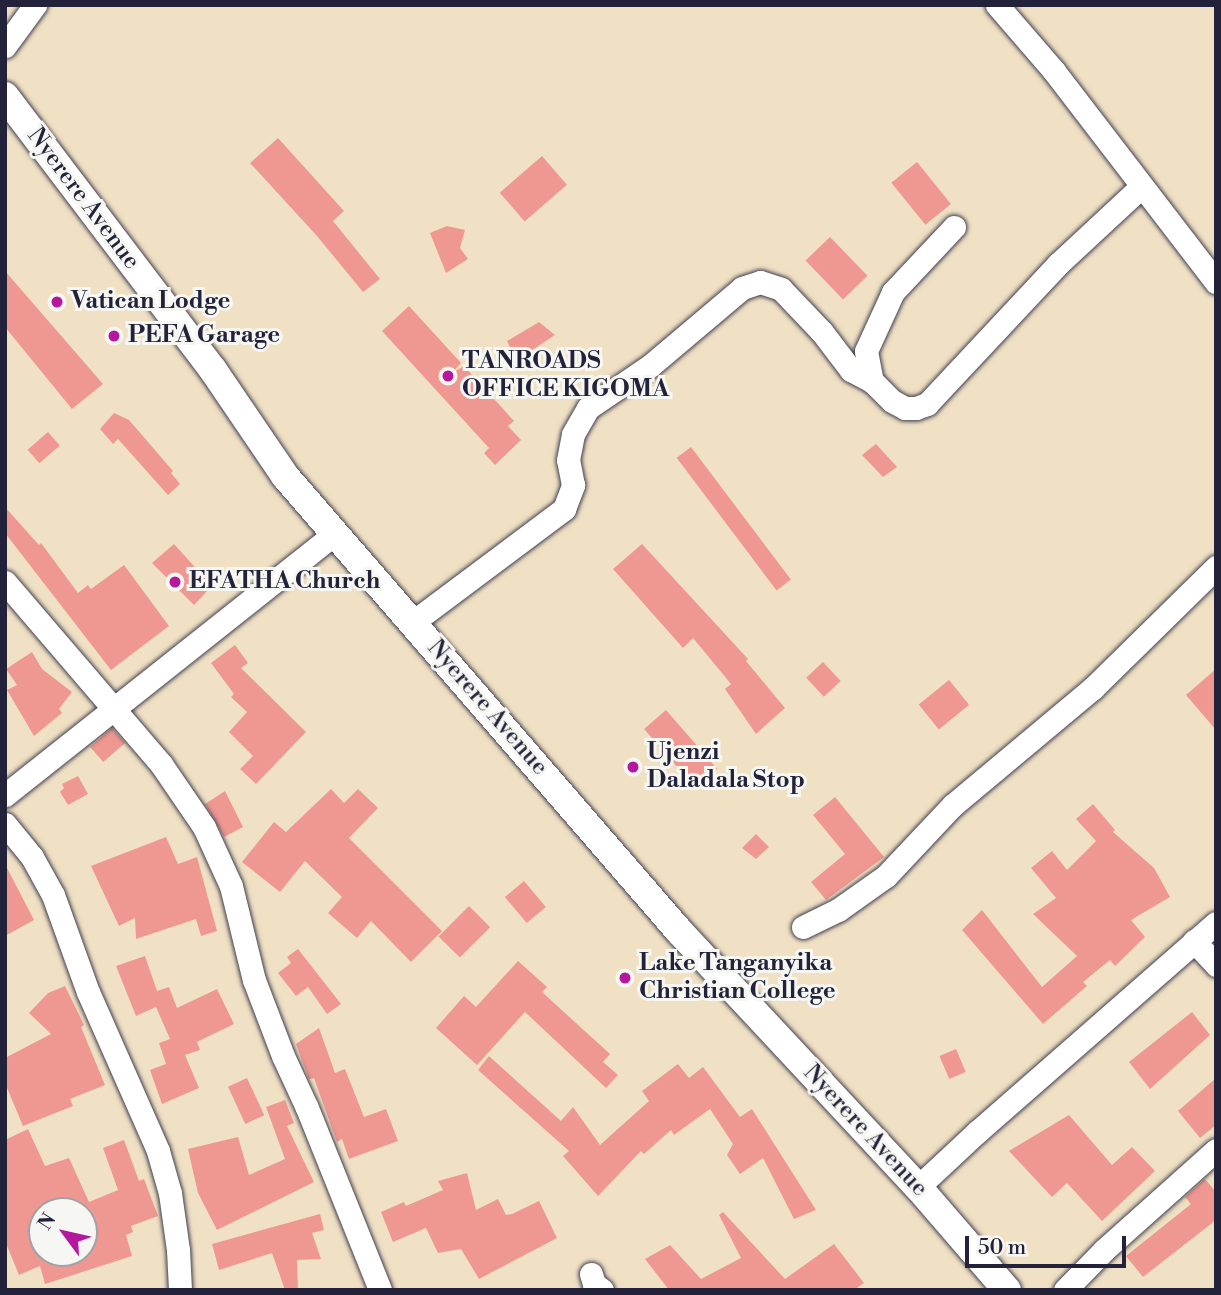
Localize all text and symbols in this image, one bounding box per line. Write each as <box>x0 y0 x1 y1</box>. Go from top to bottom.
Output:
street label: Nyerere Avenue <box>20 123 146 275</box>
place label: Vatican Lodge <box>71 288 230 316</box>
marker: Vatican Lodge <box>49 294 65 310</box>
place label: PEFA Garage <box>128 322 280 350</box>
marker: PEFA Garage <box>106 328 122 344</box>
place label: TANROADS OFFICE KIGOMA <box>462 348 669 404</box>
marker: TANROADS OFFICE KIGOMA <box>440 368 456 384</box>
place label: EFATHA Church <box>189 568 380 596</box>
marker: EFATHA Church <box>167 574 183 590</box>
street label: Nyerere Avenue <box>420 634 554 782</box>
place label: Ujenzi Daladala Stop <box>647 739 805 795</box>
marker: Ujenzi Daladala Stop <box>625 759 641 775</box>
place label: Lake Tanganyika Christian College <box>639 950 836 1006</box>
marker: Lake Tanganyika Christian College <box>617 970 633 986</box>
street label: Nyerere Avenue <box>797 1059 933 1203</box>
north arrow <box>28 1197 98 1267</box>
text: N <box>33 1209 61 1234</box>
scale bar <box>969 1222 1130 1266</box>
text: 50 m <box>978 1235 1026 1261</box>

